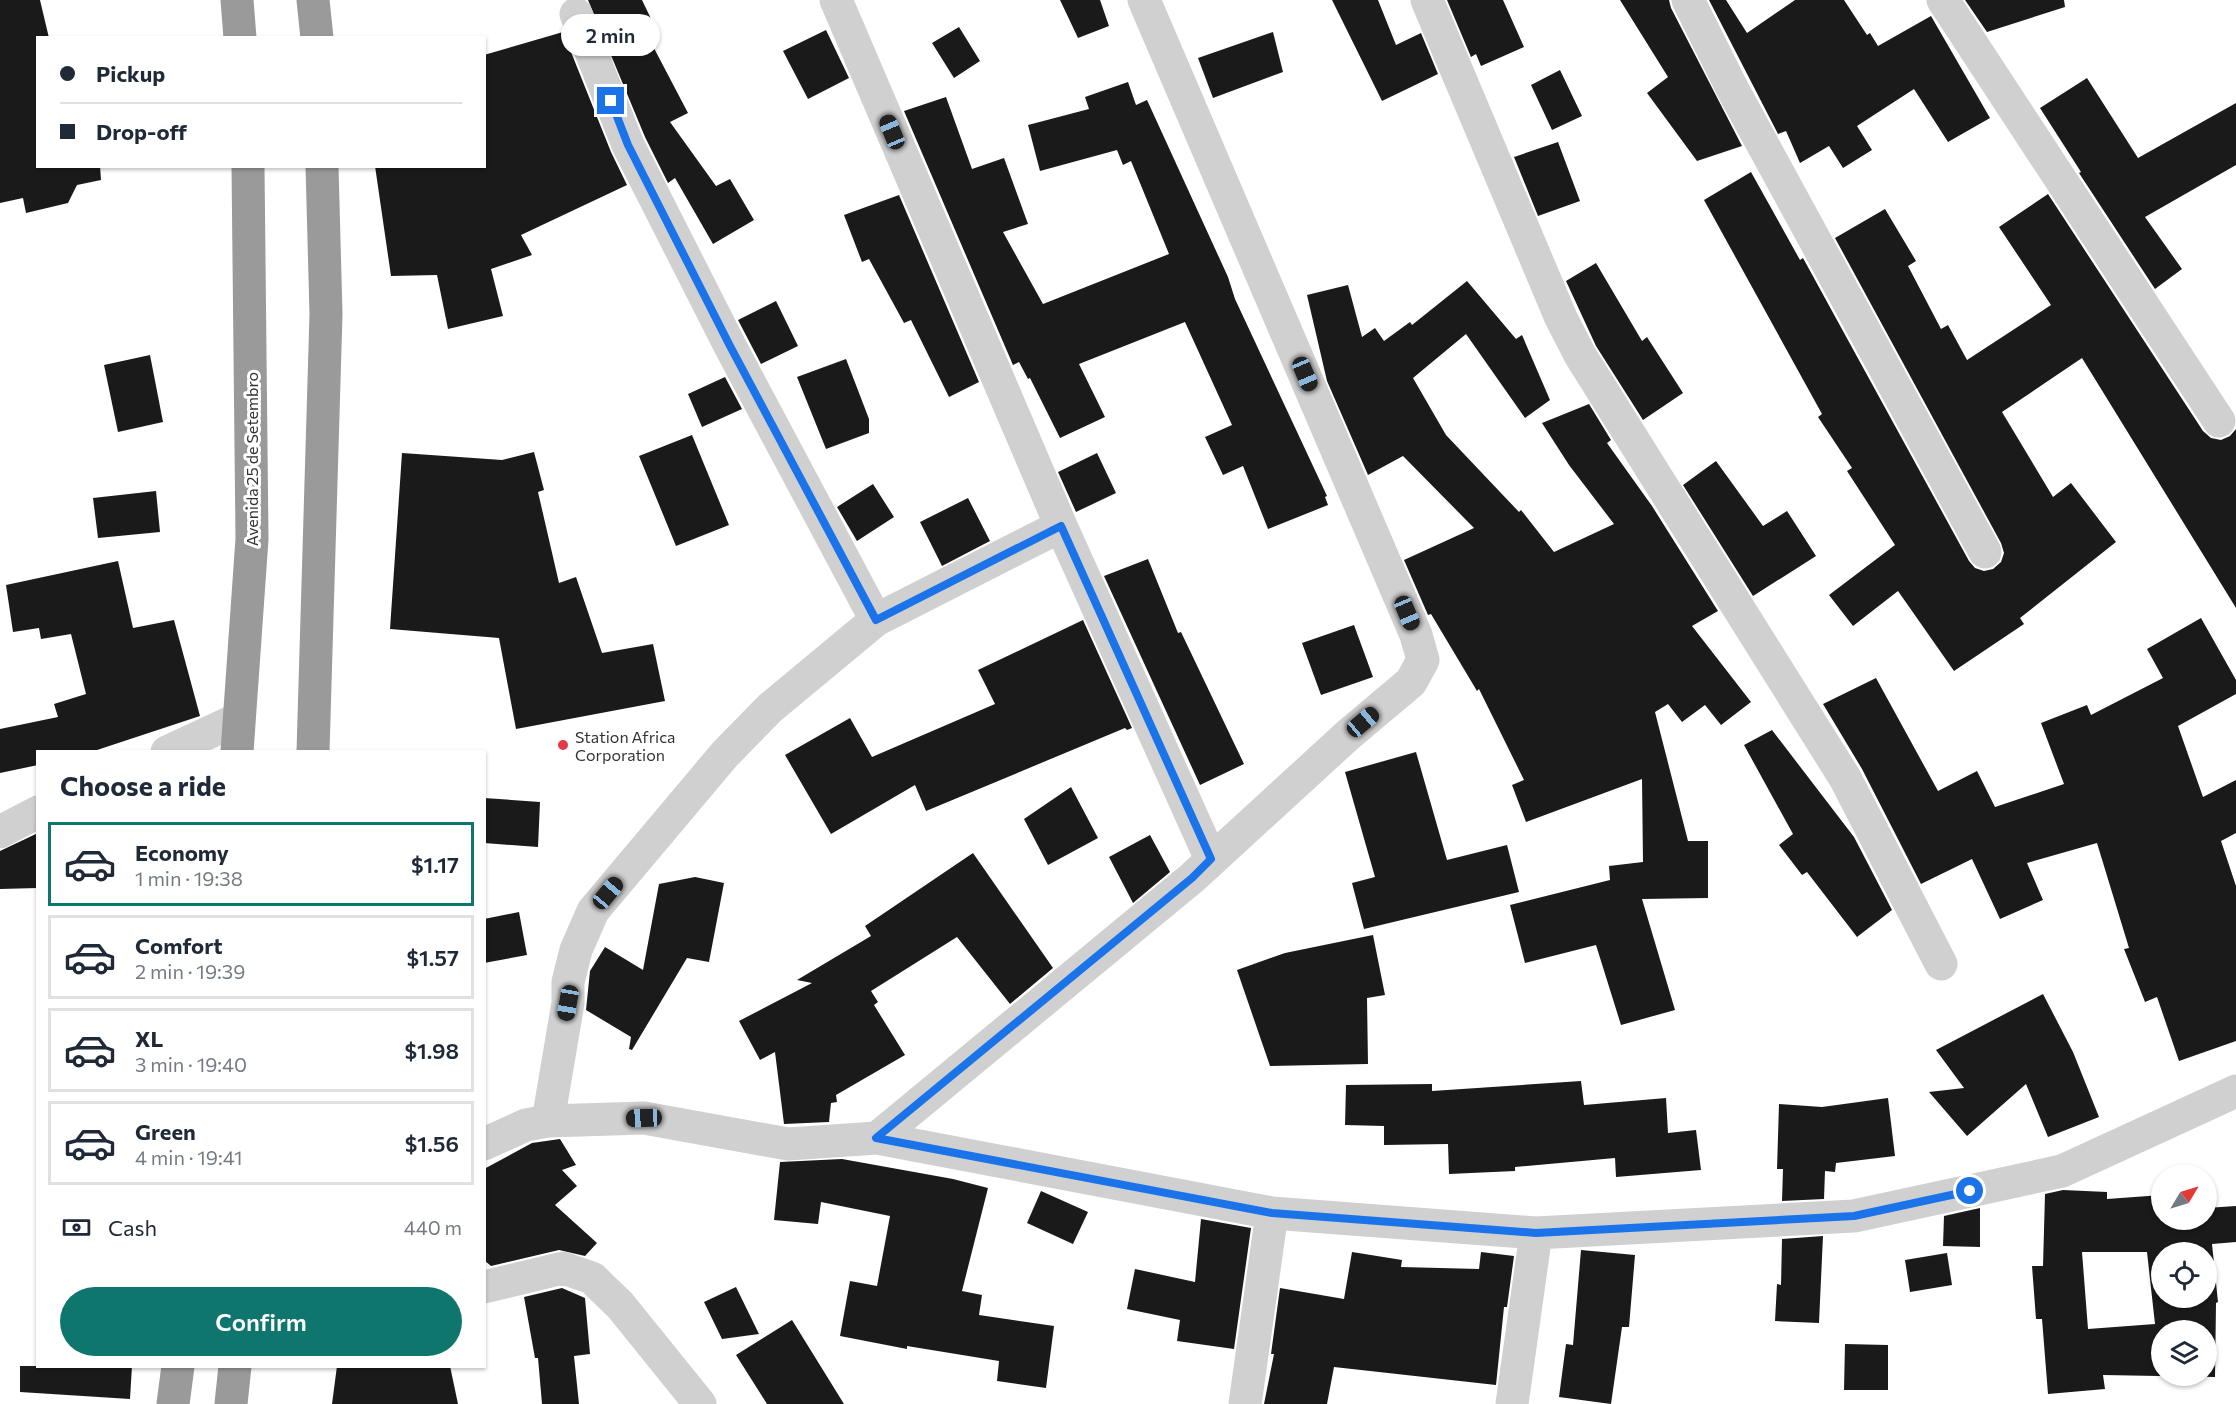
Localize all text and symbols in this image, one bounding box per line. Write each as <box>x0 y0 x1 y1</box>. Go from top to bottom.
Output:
callout: 2 min <box>562 14 660 56</box>
text: 2 min <box>586 23 635 47</box>
text: Pickup <box>96 60 165 87</box>
route end <box>597 87 624 114</box>
car <box>877 112 907 152</box>
text: Drop-off <box>96 118 187 145</box>
car <box>1290 354 1320 394</box>
street label: Avenida 25 de Setembro <box>242 372 261 546</box>
car <box>1392 593 1422 633</box>
car <box>1343 704 1383 740</box>
place label: Station Africa Corporation <box>575 727 675 764</box>
marker: Station Africa Corporation <box>556 738 570 752</box>
text: Choose a ride <box>60 769 226 802</box>
icon: car <box>63 837 117 891</box>
text: Economy <box>135 839 229 866</box>
text: $1.17 <box>411 851 459 878</box>
text: 1 min · 19:38 <box>135 866 243 890</box>
car <box>590 873 626 913</box>
icon: car <box>63 930 117 984</box>
text: Comfort <box>135 932 223 959</box>
text: $1.57 <box>406 944 459 971</box>
text: 2 min · 19:39 <box>135 959 245 983</box>
car <box>556 984 580 1022</box>
icon: car <box>63 1023 117 1077</box>
text: XL <box>135 1025 163 1052</box>
text: $1.98 <box>404 1037 459 1064</box>
text: 3 min · 19:40 <box>135 1052 247 1076</box>
car <box>626 1108 662 1128</box>
icon: car <box>63 1116 117 1170</box>
text: Green <box>135 1118 196 1145</box>
text: $1.56 <box>405 1130 459 1157</box>
text: 4 min · 19:41 <box>135 1145 243 1169</box>
north arrow <box>2151 1164 2217 1230</box>
map controls <box>2151 1164 2217 1386</box>
route start <box>1956 1177 1983 1204</box>
icon: cash <box>60 1211 93 1244</box>
text: Cash <box>108 1214 157 1241</box>
text: 440 m <box>404 1215 462 1239</box>
button: locate <box>2151 1242 2217 1308</box>
button: Confirm <box>60 1287 462 1356</box>
button: layers <box>2151 1320 2217 1386</box>

